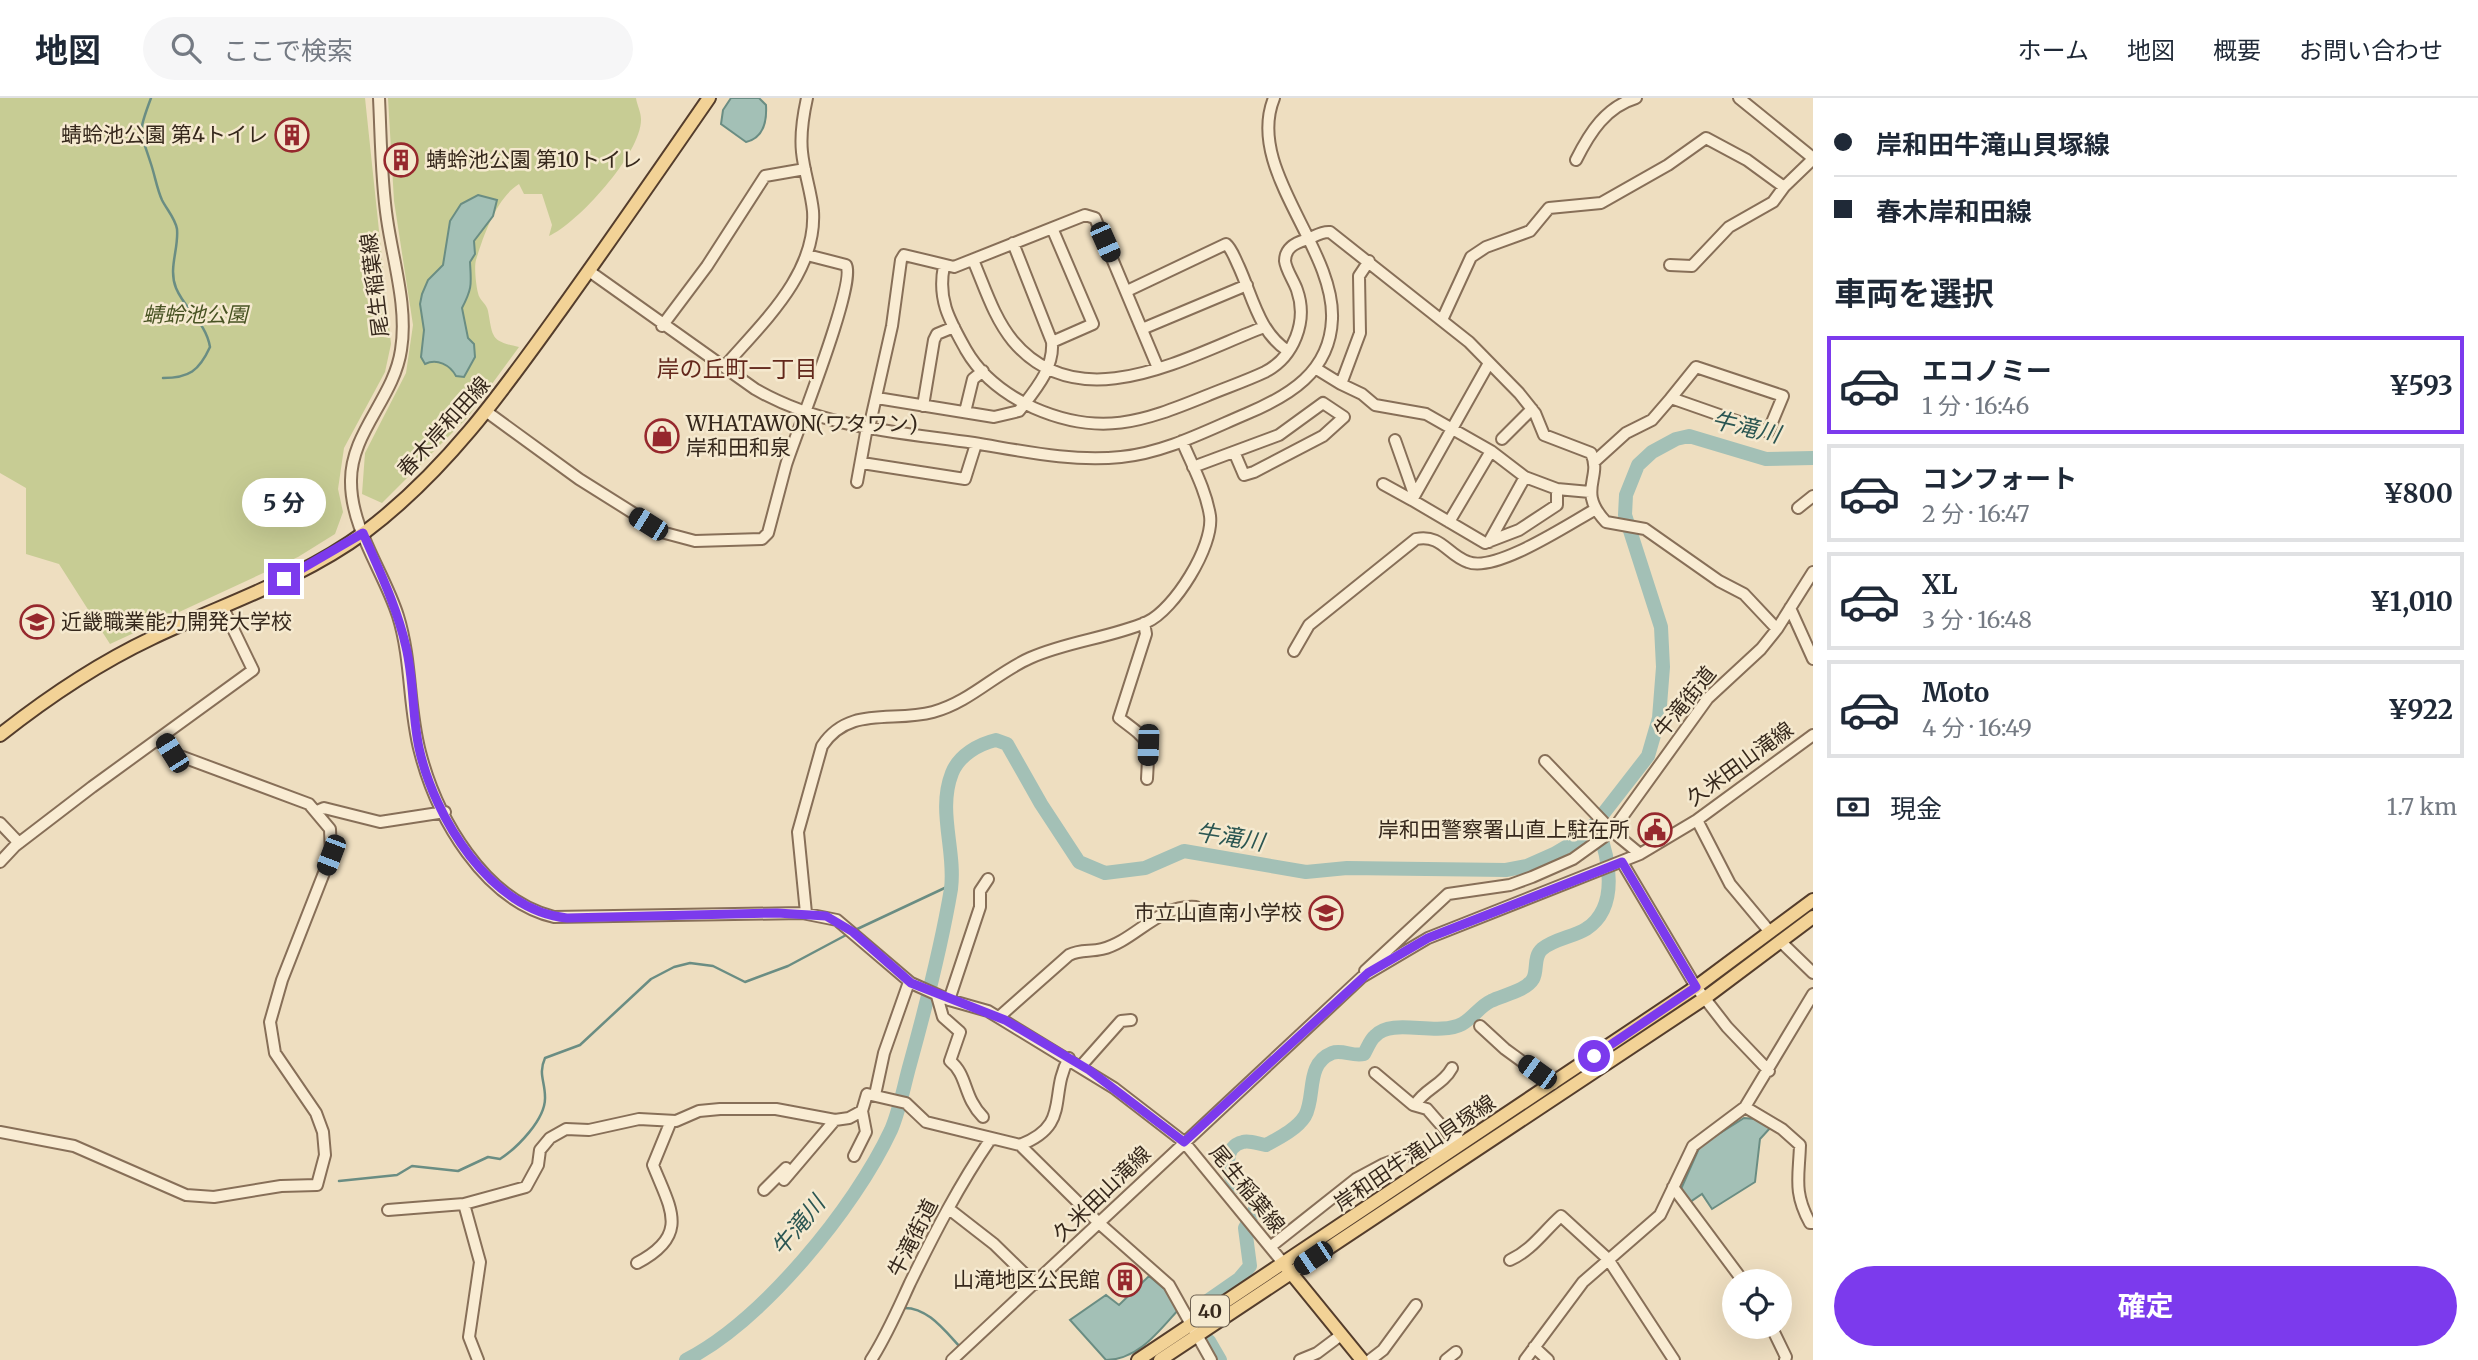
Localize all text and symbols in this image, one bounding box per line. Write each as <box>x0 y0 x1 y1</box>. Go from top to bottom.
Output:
search box <box>143 17 633 80</box>
icon: search <box>167 29 205 67</box>
text: 地図 <box>35 30 101 71</box>
text: ここで検索 <box>223 34 353 67</box>
text: ホーム <box>2018 35 2089 66</box>
text: 地図 <box>2127 35 2175 66</box>
text: 概要 <box>2213 35 2261 66</box>
text: お問い合わせ <box>2299 35 2443 66</box>
building icon: 蜻蛉池公園 第4トイレ <box>273 116 311 154</box>
place label: 蜻蛉池公園 第4トイレ <box>61 121 268 148</box>
text: 岸和田牛滝山貝塚線 <box>1876 128 2110 161</box>
building icon: 蜻蛉池公園 第10トイレ <box>382 141 420 179</box>
place label: 蜻蛉池公園 第10トイレ <box>426 146 642 173</box>
text: 春木岸和田線 <box>1876 195 2032 228</box>
car <box>1087 219 1124 265</box>
street label: 尾生稲葉線 <box>355 231 394 339</box>
text: 車両を選択 <box>1834 274 1994 314</box>
park label: 蜻蛉池公園 <box>143 301 250 328</box>
district label: 岸の丘町一丁目 <box>657 354 818 383</box>
icon: car <box>1838 354 1901 417</box>
text: エコノミー <box>1922 354 2052 387</box>
text: ¥593 <box>2389 369 2453 402</box>
street label: 春木岸和田線 <box>391 371 496 483</box>
text: 1 分 · 16:46 <box>1922 391 2029 420</box>
water label: 牛滝川 <box>1709 405 1786 449</box>
place label: WHATAWON(ワタワン) 岸和田和泉 <box>685 410 918 461</box>
shop icon: WHATAWON(ワタワン) 岸和田和泉 <box>643 417 681 455</box>
icon: car <box>1838 462 1901 525</box>
text: コンフォート <box>1922 462 2077 495</box>
callout: 5 分 <box>242 477 326 526</box>
text: ¥800 <box>2383 477 2453 510</box>
text: 5 分 <box>263 488 305 517</box>
text: 2 分 · 16:47 <box>1922 499 2030 528</box>
car <box>625 504 672 544</box>
route end <box>268 563 300 595</box>
text: XL <box>1922 568 1958 601</box>
icon: car <box>1838 570 1901 633</box>
text: ¥1,010 <box>2370 585 2453 618</box>
school or university icon: 近畿職業能力開発大学校 <box>18 603 56 641</box>
text: 3 分 · 16:48 <box>1922 605 2032 634</box>
place label: 近畿職業能力開発大学校 <box>61 608 292 635</box>
street label: 牛滝街道 <box>1648 661 1722 743</box>
text: Moto <box>1922 676 1989 709</box>
icon: car <box>1838 678 1901 741</box>
text: ¥922 <box>2388 693 2453 726</box>
text: 4 分 · 16:49 <box>1922 713 2032 742</box>
street label: 久米田山滝線 <box>1681 716 1799 812</box>
car <box>1137 724 1160 766</box>
car <box>152 730 193 776</box>
icon: cash <box>1834 788 1872 826</box>
text: 現金 <box>1890 792 1942 825</box>
text: 1.7 km <box>2387 792 2457 821</box>
public building icon: 岸和田警察署山直上駐在所 <box>1636 811 1674 849</box>
place label: 岸和田警察署山直上駐在所 <box>1378 816 1630 843</box>
water label: 牛滝川 <box>1194 817 1269 857</box>
car <box>314 832 349 878</box>
school or university icon: 市立山直南小学校 <box>1307 894 1345 932</box>
place label: 市立山直南小学校 <box>1134 899 1302 926</box>
route start <box>1578 1040 1610 1072</box>
car <box>1514 1051 1561 1093</box>
street label: 岸和田牛滝山貝塚線 <box>1329 1089 1501 1217</box>
street label: 尾生稲葉線 <box>1204 1139 1291 1238</box>
street label: 久米田山滝線 <box>1047 1140 1156 1247</box>
water label: 牛滝川 <box>765 1187 832 1262</box>
street label: 牛滝街道 <box>881 1194 944 1281</box>
car <box>1290 1238 1337 1278</box>
building icon: 山滝地区公民館 <box>1106 1261 1144 1299</box>
place label: 山滝地区公民館 <box>953 1266 1100 1293</box>
button: 確定 <box>1834 1266 2457 1346</box>
map controls <box>1722 1269 1792 1339</box>
button: locate <box>1722 1269 1792 1339</box>
road number: 40 <box>1191 1296 1229 1326</box>

